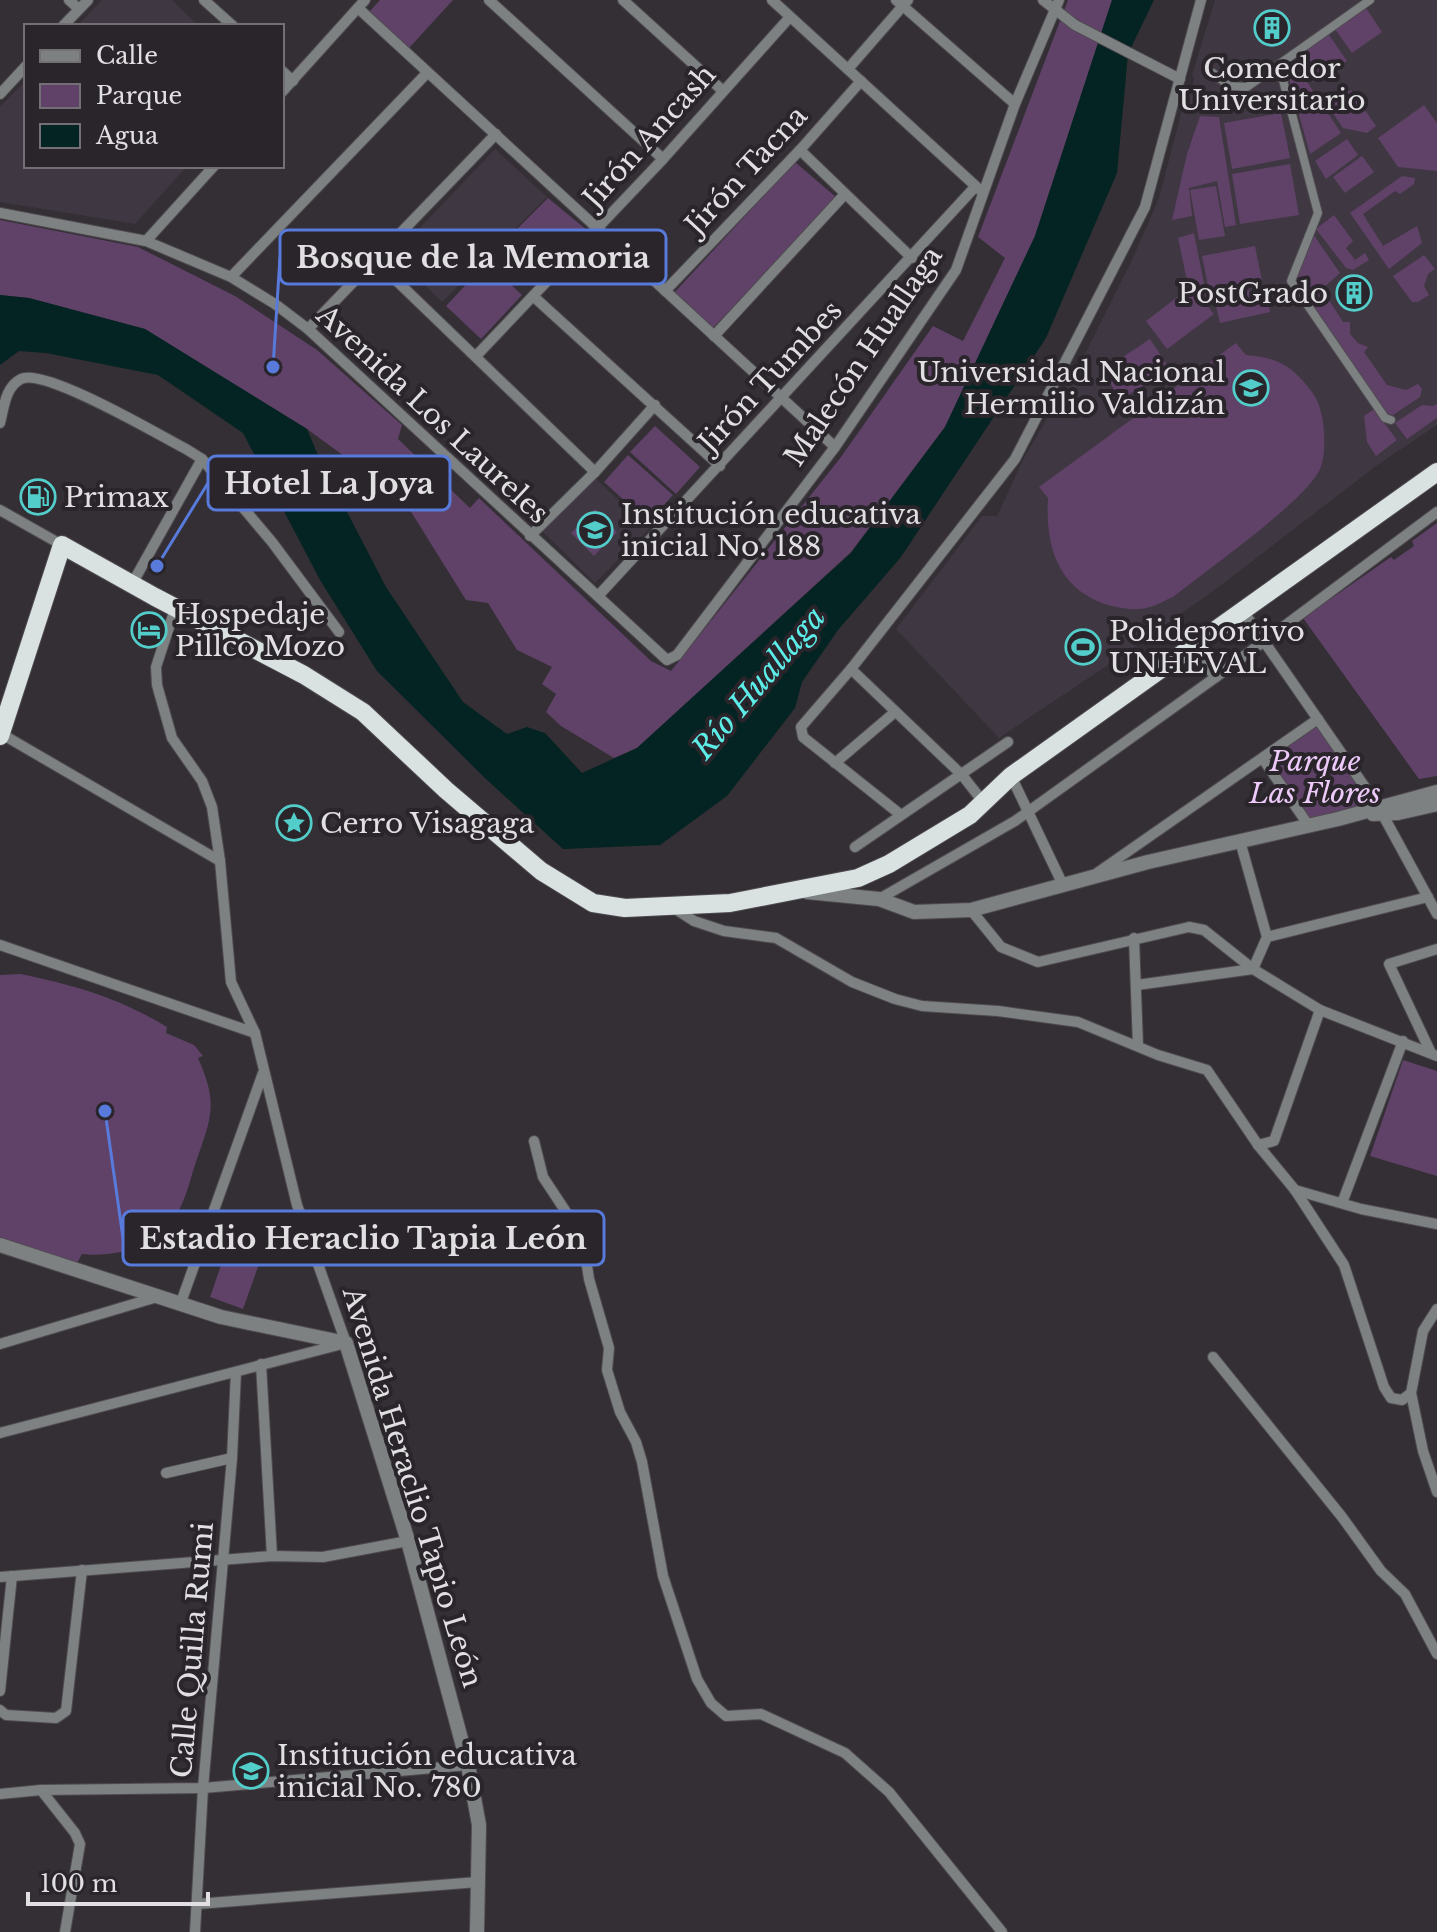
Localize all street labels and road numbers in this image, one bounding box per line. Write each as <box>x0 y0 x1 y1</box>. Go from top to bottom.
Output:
street label: Jirón Ancash <box>573 57 723 218</box>
street label: Jirón Tacna <box>675 98 815 245</box>
street label: Malecón Huallaga <box>777 239 950 473</box>
street label: Jirón Tumbes <box>688 293 850 462</box>
street label: Avenida Los Laureles <box>309 297 556 531</box>
street label: Avenida Heraclio Tapio León <box>335 1282 490 1692</box>
street label: Calle Quilla Rumi <box>164 1521 221 1780</box>

